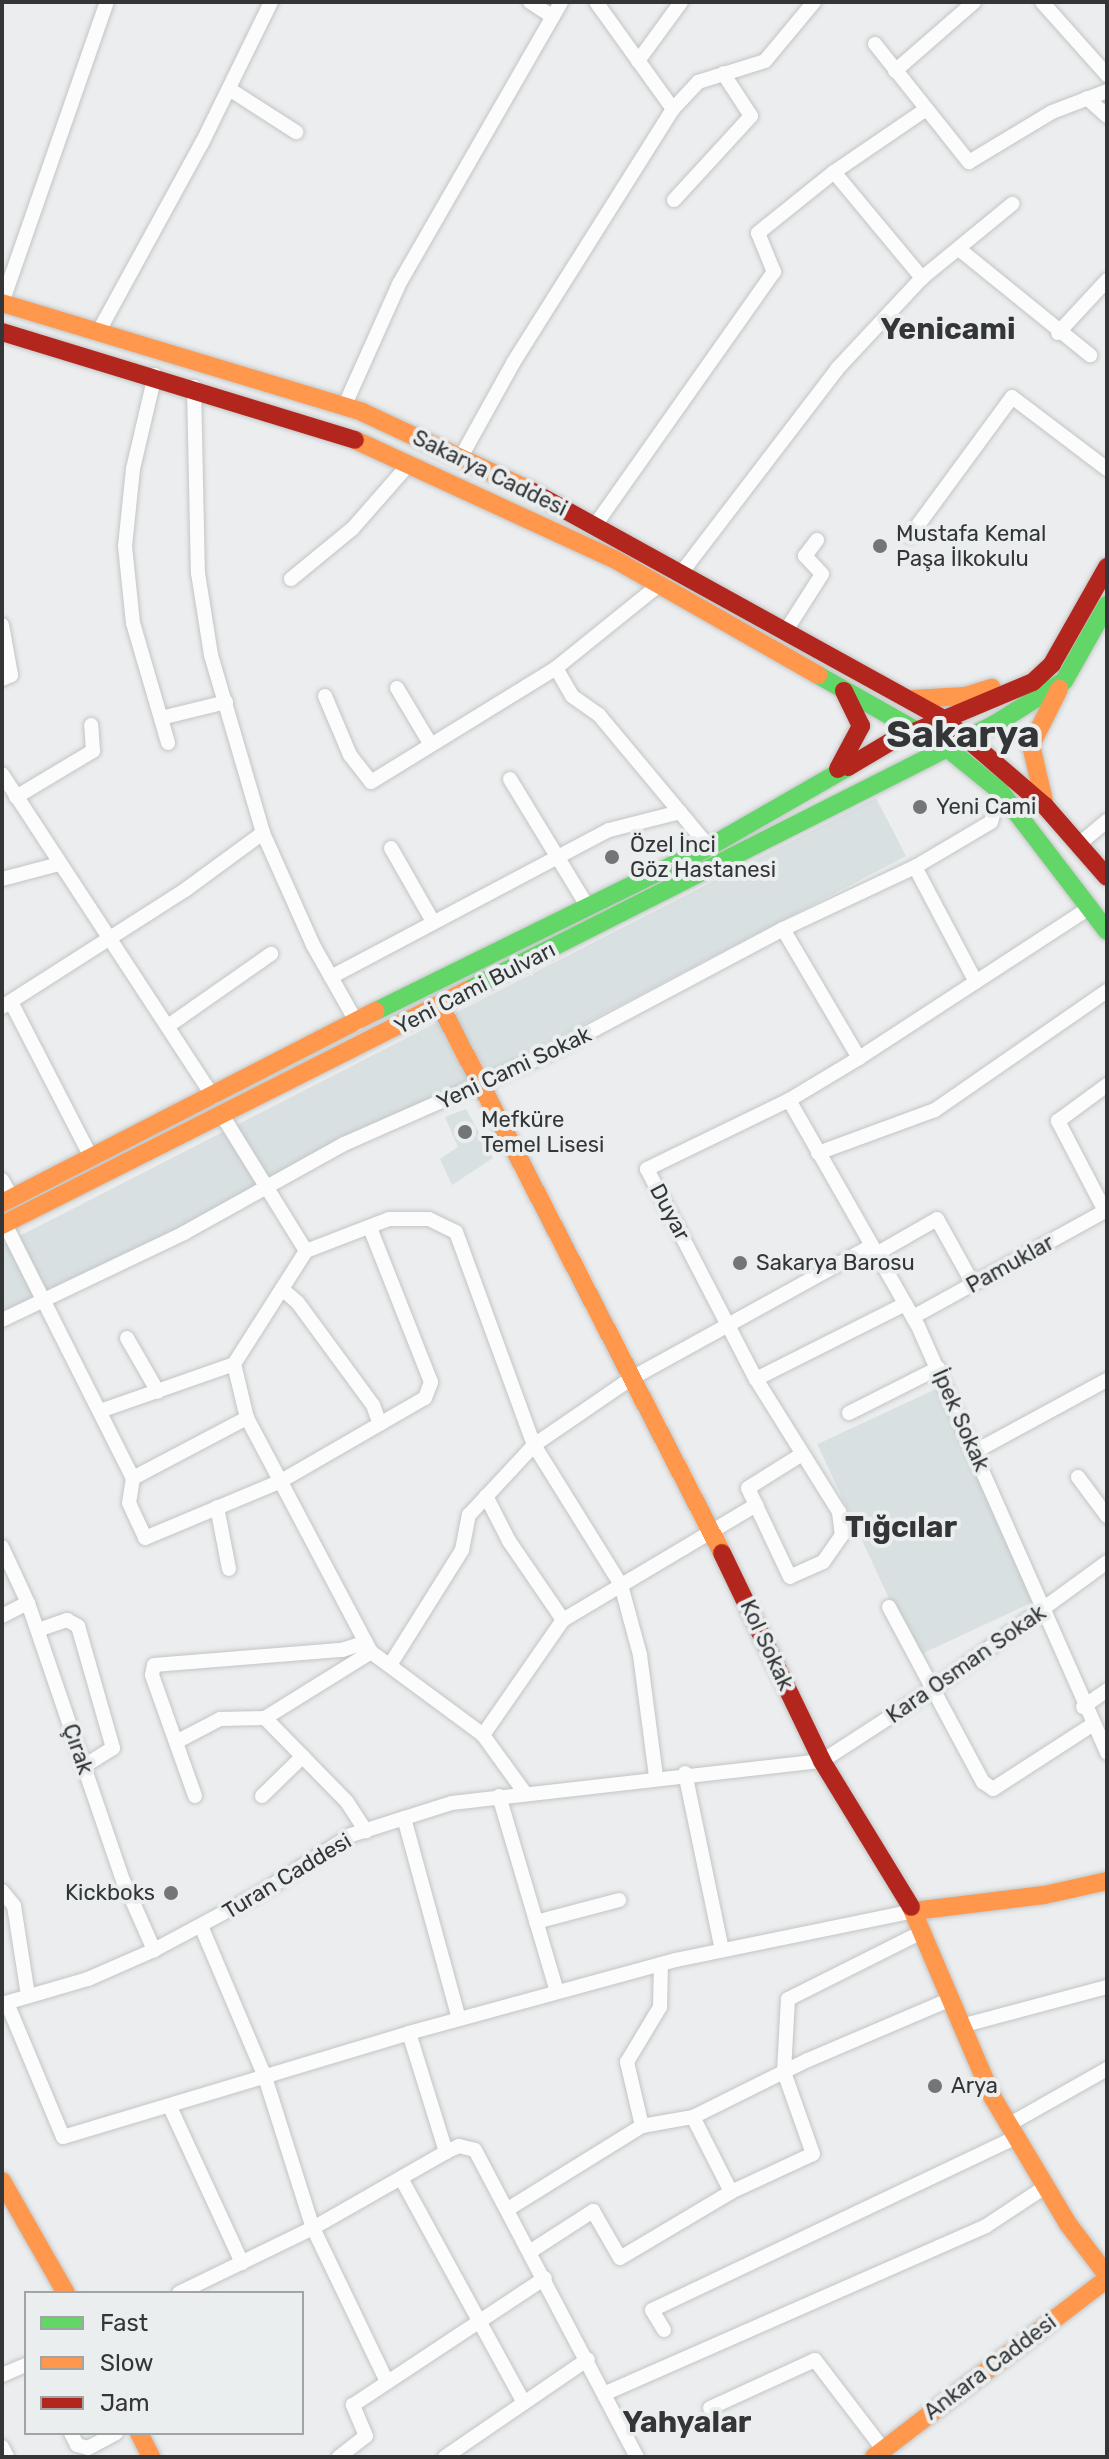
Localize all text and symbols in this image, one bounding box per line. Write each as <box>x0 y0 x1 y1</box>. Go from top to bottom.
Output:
district label: Yenicami <box>881 311 1015 347</box>
street label: Sakarya Caddesi <box>408 424 572 522</box>
place label: Mustafa Kemal Paşa İlkokulu <box>896 520 1046 572</box>
marker: Mustafa Kemal Paşa İlkokulu <box>871 537 889 555</box>
district label: Sakarya <box>886 712 1040 758</box>
place label: Yeni Cami <box>936 794 1036 820</box>
marker: Yeni Cami <box>911 798 929 816</box>
place label: Özel İnci Göz Hastanesi <box>630 831 776 882</box>
marker: Özel İnci Göz Hastanesi <box>601 846 623 868</box>
street label: Yeni Cami Bulvarı <box>390 936 560 1040</box>
street label: Yeni Cami Sokak <box>433 1021 595 1115</box>
place label: Mefküre Temel Lisesi <box>481 1106 604 1158</box>
marker: Mefküre Temel Lisesi <box>456 1123 474 1141</box>
street label: Duyar <box>644 1179 696 1245</box>
street label: Pamuklar <box>962 1229 1058 1299</box>
place label: Sakarya Barosu <box>756 1250 915 1276</box>
marker: Sakarya Barosu <box>731 1254 749 1272</box>
street label: İpek Sokak <box>927 1365 995 1475</box>
district label: Tığcılar <box>845 1509 957 1545</box>
street label: Kol Sokak <box>735 1596 799 1694</box>
street label: Kara Osman Sokak <box>881 1599 1051 1729</box>
street label: Çırak <box>57 1720 99 1778</box>
street label: Turan Caddesi <box>218 1827 356 1925</box>
place label: Kickboks <box>65 1880 155 1906</box>
marker: Kickboks <box>162 1884 180 1902</box>
place label: Arya <box>951 2073 998 2099</box>
marker: Arya <box>926 2077 944 2095</box>
legend <box>24 2291 304 2435</box>
text: Fast <box>100 2309 148 2337</box>
street label: Ankara Caddesi <box>919 2309 1061 2425</box>
text: Slow <box>100 2349 153 2377</box>
text: Jam <box>100 2389 150 2417</box>
district label: Yahyalar <box>623 2404 751 2440</box>

